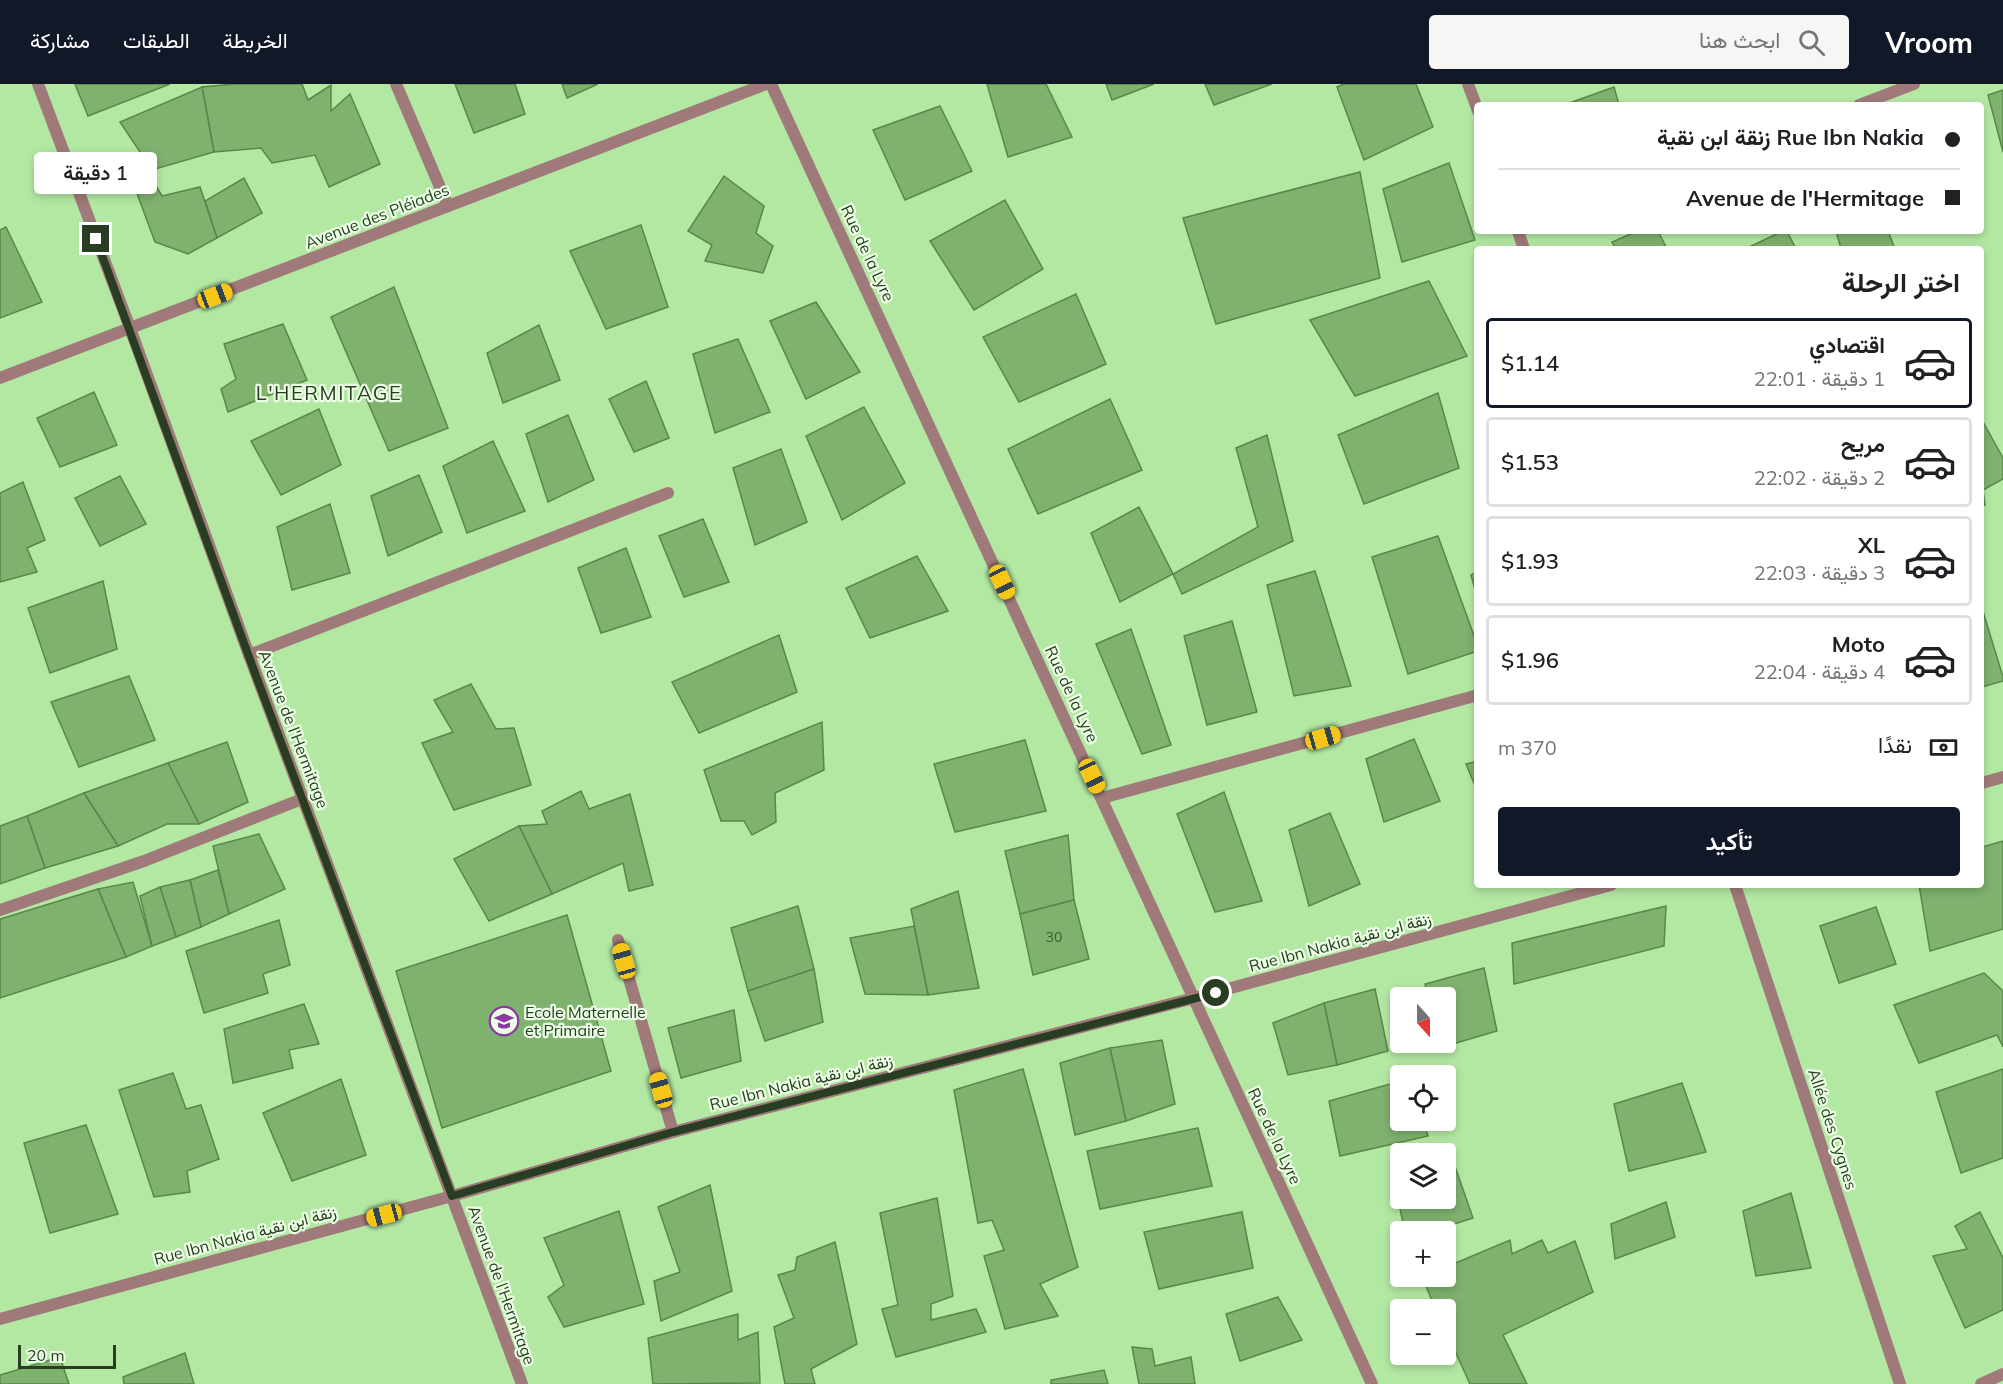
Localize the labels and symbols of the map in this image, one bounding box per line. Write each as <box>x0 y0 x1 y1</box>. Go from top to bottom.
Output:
callout: 1 دقيقة <box>34 152 158 194</box>
street label: Avenue des Pléiades <box>302 179 452 253</box>
street label: Rue de la Lyre <box>837 202 899 304</box>
route end <box>82 225 109 252</box>
car <box>195 281 235 311</box>
district label: L'HERMITAGE <box>256 380 402 405</box>
car <box>986 562 1018 602</box>
street label: Rue de la Lyre <box>1041 643 1103 745</box>
street label: Avenue de l'Hermitage <box>255 647 333 811</box>
car <box>1303 724 1343 752</box>
car <box>1076 756 1108 796</box>
street label: Rue Ibn Nakia زنقة ابن نقية <box>1247 908 1434 977</box>
house number: 30 <box>1046 928 1062 946</box>
car <box>610 941 638 981</box>
route start <box>1202 979 1229 1006</box>
north arrow <box>1390 987 1456 1053</box>
place label: Ecole Maternelle et Primaire <box>525 1002 646 1040</box>
school or university icon: Ecole Maternelle et Primaire <box>488 1005 520 1037</box>
street label: Rue Ibn Nakia زنقة ابن نقية <box>707 1050 895 1115</box>
street label: Allée des Cygnes <box>1804 1066 1862 1192</box>
car <box>647 1070 675 1110</box>
street label: Rue de la Lyre <box>1244 1085 1306 1187</box>
street label: Rue Ibn Nakia زنقة ابن نقية <box>152 1201 339 1270</box>
car <box>364 1202 404 1228</box>
street label: Avenue de l'Hermitage <box>464 1203 540 1367</box>
scale bar <box>18 1342 116 1370</box>

